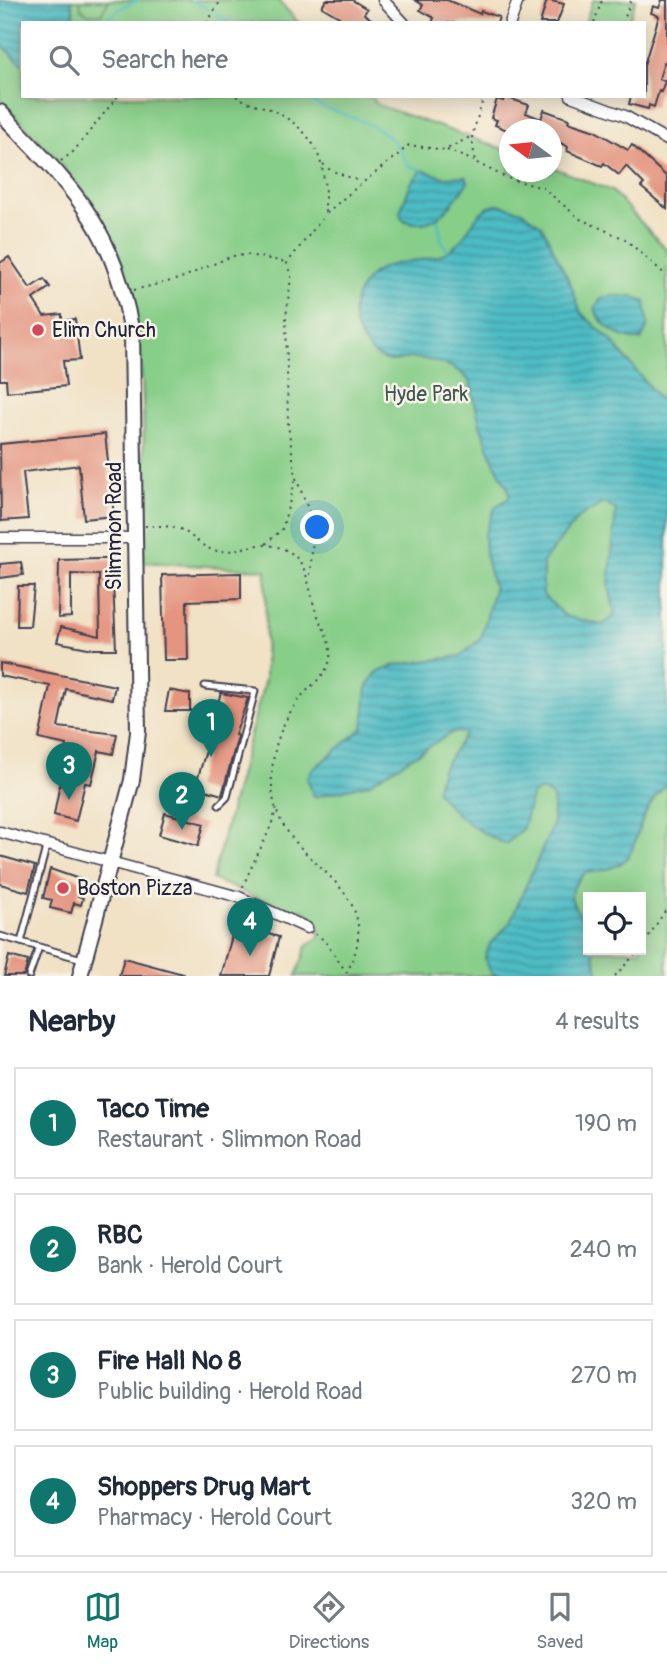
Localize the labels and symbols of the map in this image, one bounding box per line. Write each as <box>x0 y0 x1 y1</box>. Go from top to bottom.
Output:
north arrow <box>499 119 562 182</box>
place label: Elim Church <box>52 317 156 344</box>
marker: Elim Church <box>30 322 46 338</box>
park label: Hyde Park <box>384 381 468 408</box>
street label: Slimmon Road <box>101 462 128 590</box>
your location <box>300 510 334 544</box>
pin: 1 <box>188 699 234 757</box>
pin: 3 <box>46 742 92 800</box>
pin: 2 <box>159 772 205 830</box>
place label: Boston Pizza <box>77 875 193 902</box>
marker: Boston Pizza <box>55 880 71 896</box>
pin: 4 <box>227 898 273 956</box>

